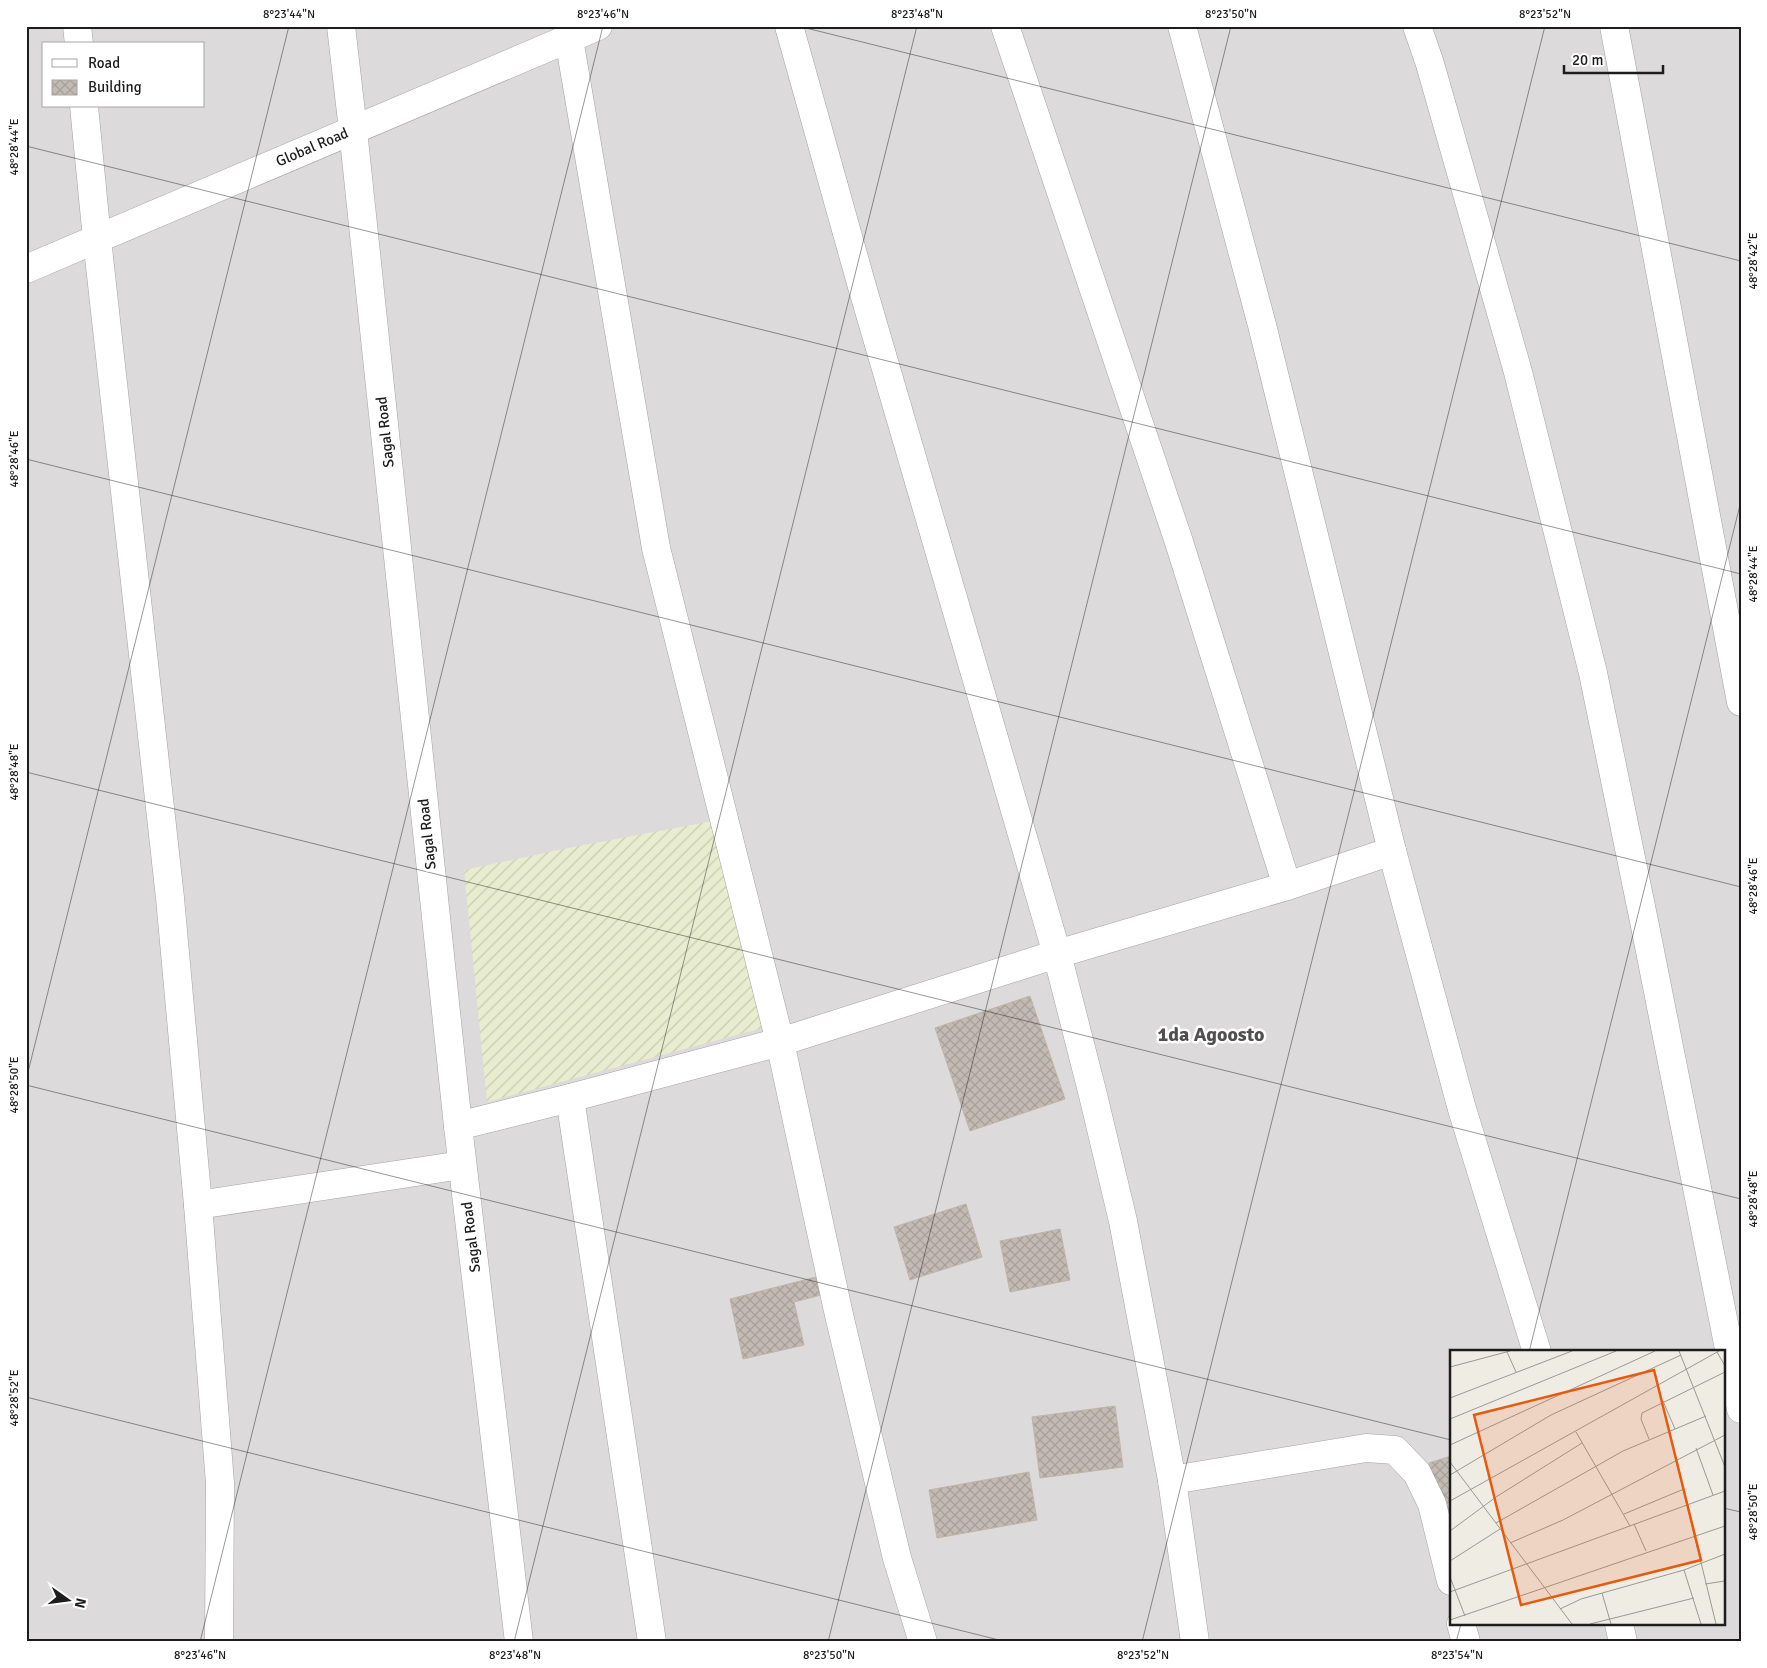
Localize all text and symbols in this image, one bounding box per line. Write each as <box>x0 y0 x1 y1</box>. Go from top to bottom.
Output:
text: 8°23'44"N <box>263 7 315 22</box>
text: 8°23'46"N <box>577 7 629 22</box>
text: 8°23'48"N <box>891 7 943 22</box>
text: 8°23'50"N <box>1205 7 1257 22</box>
text: 8°23'52"N <box>1519 7 1571 22</box>
legend <box>42 42 205 108</box>
scale bar <box>1564 42 1663 74</box>
text: 20 m <box>1572 51 1603 69</box>
text: Road <box>88 54 120 72</box>
text: Building <box>88 78 142 96</box>
text: 48°28'44"E <box>7 118 22 176</box>
street label: Global Road <box>273 124 351 170</box>
text: 48°28'42"E <box>1746 232 1761 290</box>
street label: Sagal Road <box>372 396 398 468</box>
text: 48°28'46"E <box>7 430 22 488</box>
text: 48°28'44"E <box>1746 545 1761 603</box>
text: 48°28'48"E <box>7 743 22 801</box>
street label: Sagal Road <box>414 798 440 870</box>
text: 48°28'46"E <box>1746 857 1761 915</box>
district label: 1da Agoosto <box>1157 1022 1265 1047</box>
text: 48°28'50"E <box>7 1056 22 1114</box>
text: 48°28'48"E <box>1746 1170 1761 1228</box>
street label: Sagal Road <box>458 1201 484 1273</box>
inset map <box>1450 1350 1724 1626</box>
text: 48°28'52"E <box>7 1369 22 1427</box>
text: 48°28'50"E <box>1746 1483 1761 1541</box>
north arrow <box>42 1576 92 1626</box>
text: N <box>71 1596 90 1610</box>
text: 8°23'46"N <box>174 1648 226 1663</box>
text: 8°23'48"N <box>489 1648 541 1663</box>
text: 8°23'50"N <box>803 1648 855 1663</box>
text: 8°23'52"N <box>1117 1648 1169 1663</box>
text: 8°23'54"N <box>1431 1648 1483 1663</box>

